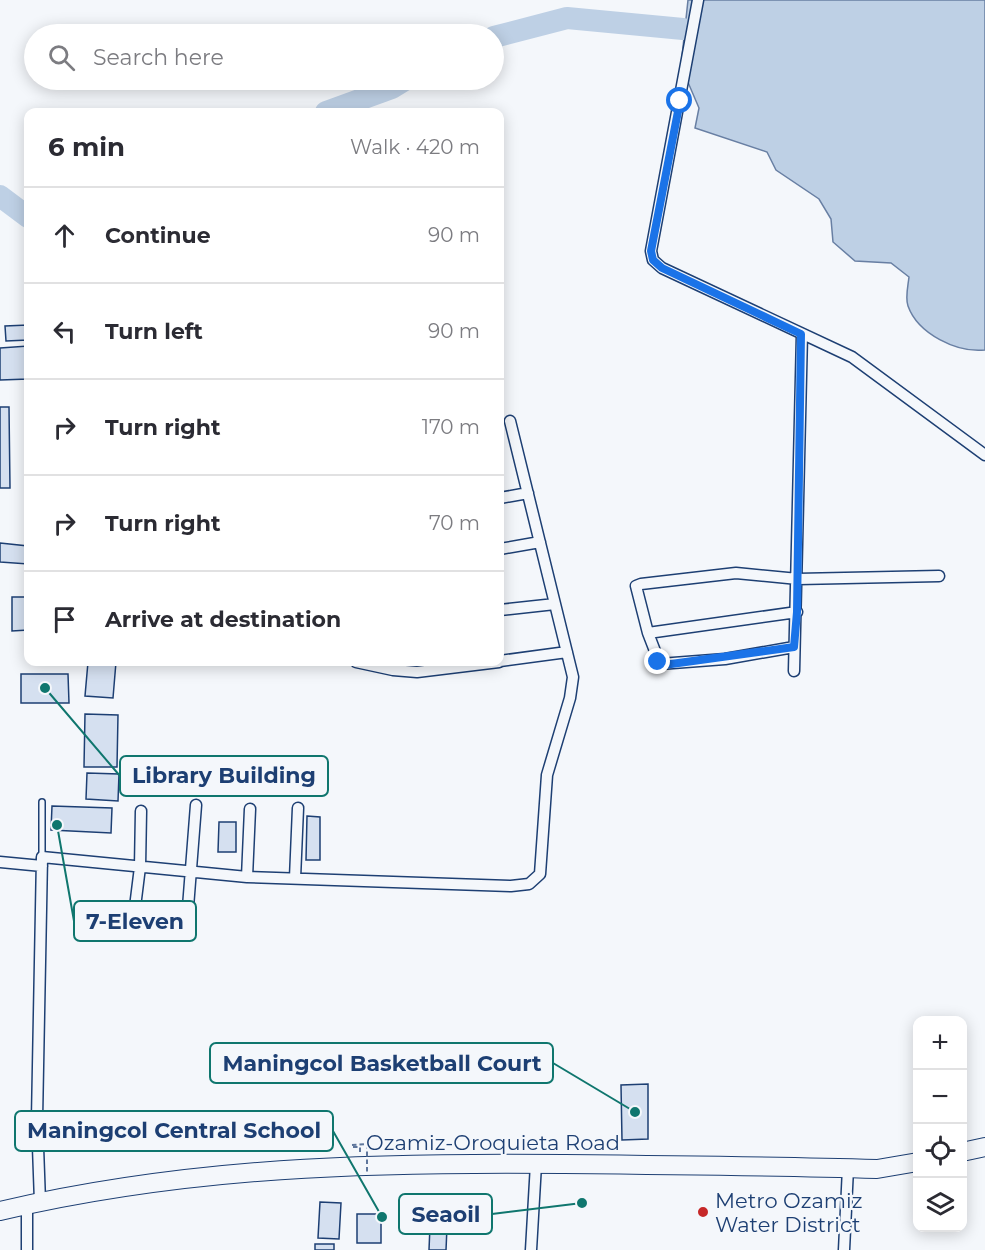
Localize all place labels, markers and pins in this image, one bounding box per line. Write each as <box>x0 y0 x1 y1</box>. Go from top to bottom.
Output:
callout: Library Building <box>120 756 328 796</box>
callout: 7-Eleven <box>74 901 196 941</box>
callout: Maningcol Basketball Court <box>210 1043 553 1083</box>
callout: Maningcol Central School <box>15 1111 333 1151</box>
place label: Metro Ozamiz Water District <box>715 1188 863 1237</box>
callout: Seaoil <box>399 1194 492 1234</box>
marker: Metro Ozamiz Water District <box>696 1205 710 1219</box>

